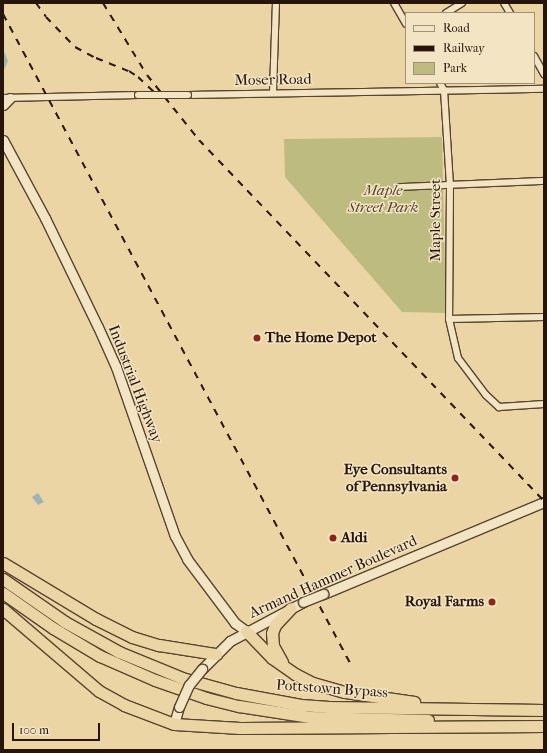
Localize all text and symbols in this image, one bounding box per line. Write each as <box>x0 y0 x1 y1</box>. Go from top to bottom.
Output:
legend <box>405 12 535 84</box>
text: Road <box>443 21 470 35</box>
text: Railway <box>443 41 485 55</box>
text: Park <box>443 61 467 75</box>
street label: Moser Road <box>234 70 312 90</box>
street label: Maple Street <box>427 179 445 261</box>
park label: Maple Street Park <box>348 181 418 216</box>
street label: Industrial Highway <box>104 322 166 446</box>
place label: The Home Depot <box>265 329 377 347</box>
marker: The Home Depot <box>252 333 262 343</box>
place label: Eye Consultants of Pennsylvania <box>344 460 447 495</box>
marker: Eye Consultants of Pennsylvania <box>450 473 460 483</box>
place label: Aldi <box>341 529 367 547</box>
street label: Armand Hammer Boulevard <box>246 532 420 622</box>
marker: Aldi <box>328 533 338 543</box>
place label: Royal Farms <box>405 593 484 611</box>
marker: Royal Farms <box>487 597 497 607</box>
street label: Pottstown Bypass <box>275 676 389 702</box>
scale bar <box>14 715 102 741</box>
text: 100 m <box>19 723 49 737</box>

